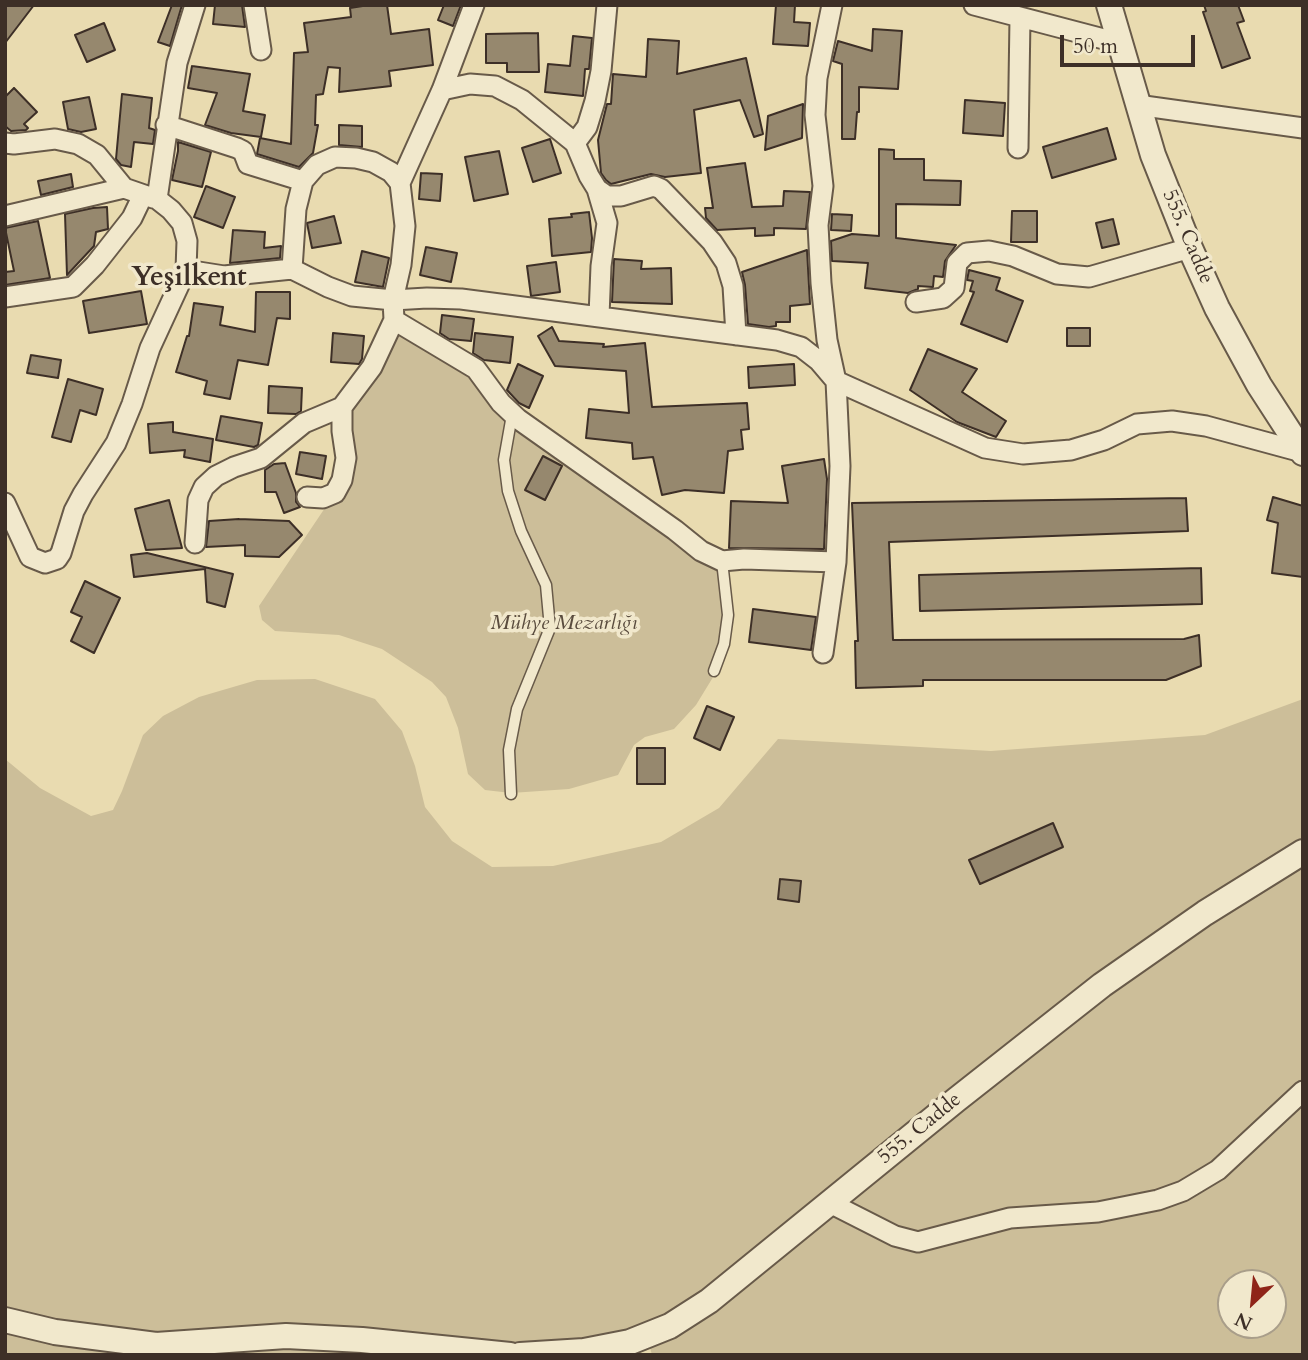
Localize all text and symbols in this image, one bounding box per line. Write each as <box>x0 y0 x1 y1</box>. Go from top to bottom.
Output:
scale bar <box>1063 21 1198 65</box>
text: 50 m <box>1073 32 1118 61</box>
street label: 555. Cadde <box>1156 186 1218 288</box>
district label: Yeşilkent <box>131 262 247 296</box>
park label: Mühye Mezarlığı <box>491 611 637 637</box>
street label: 555. Cadde <box>873 1088 967 1170</box>
north arrow <box>1217 1269 1287 1339</box>
text: N <box>1231 1306 1257 1336</box>

